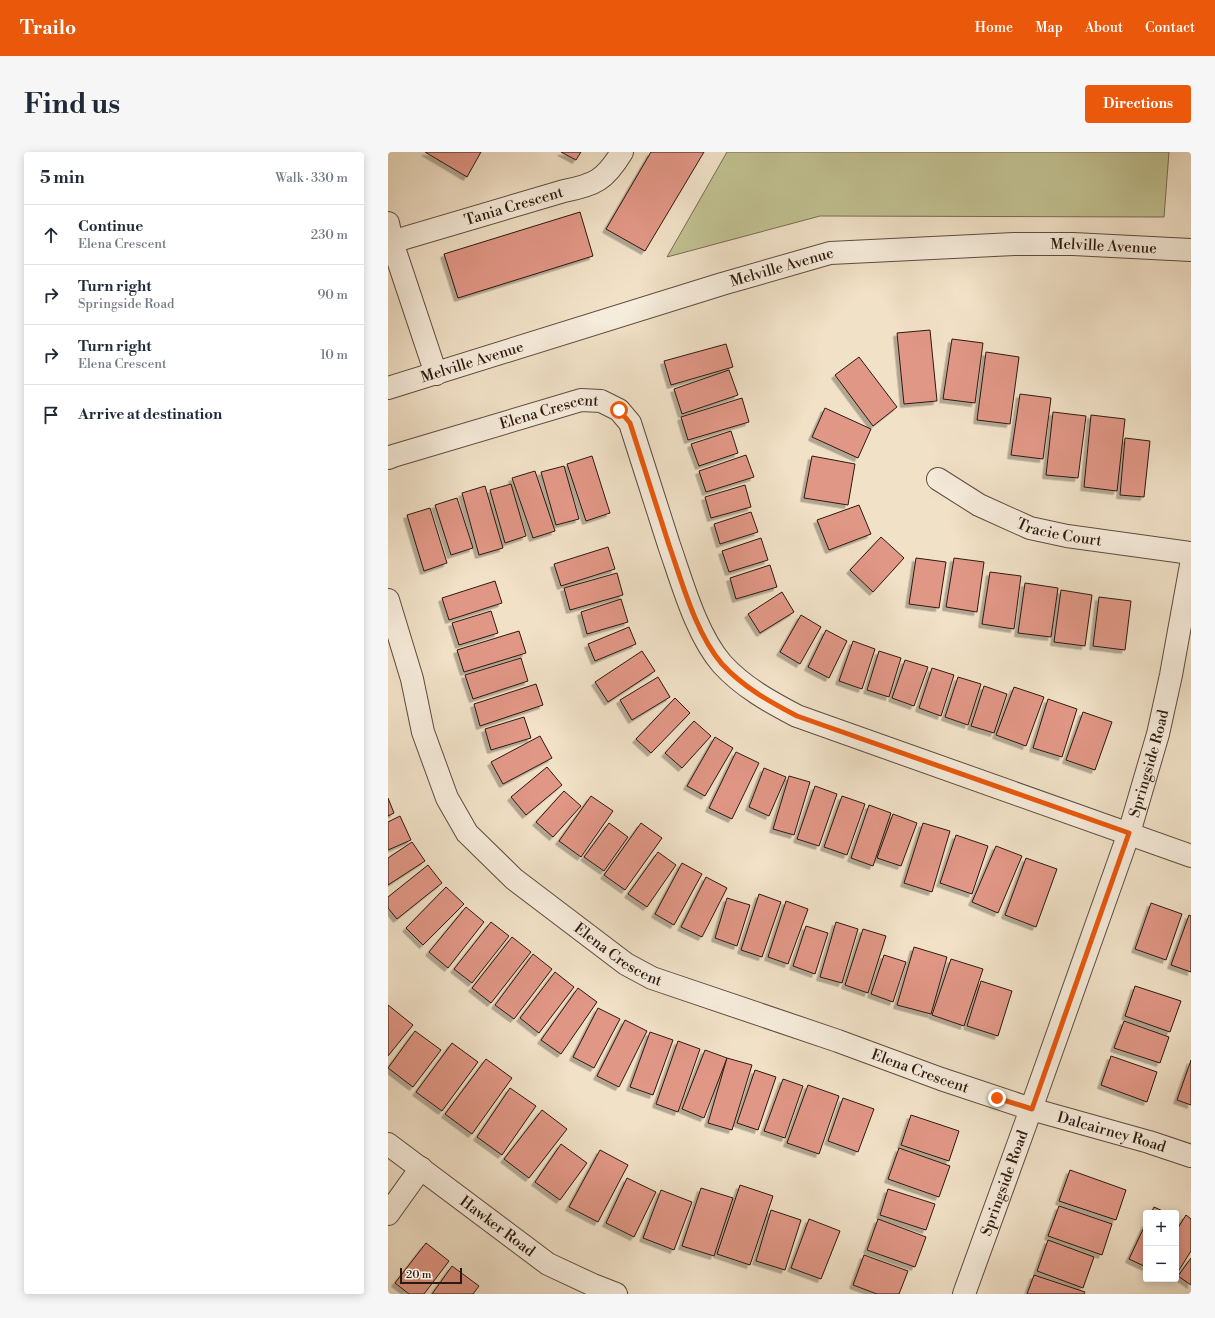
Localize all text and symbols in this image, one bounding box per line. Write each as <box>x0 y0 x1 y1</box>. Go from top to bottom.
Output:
text: Trailo <box>20 16 76 40</box>
text: Home <box>975 19 1013 37</box>
text: Map <box>1035 19 1063 37</box>
text: About <box>1085 19 1123 37</box>
text: Contact <box>1145 19 1195 37</box>
button: Directions <box>1085 85 1191 123</box>
text: Find us <box>24 87 120 122</box>
text: 5 min <box>40 167 85 189</box>
text: Walk · 330 m <box>275 170 348 186</box>
street label: Tania Crescent <box>462 182 566 229</box>
text: Continue <box>78 217 143 236</box>
icon: ahead <box>40 224 62 246</box>
text: 230 m <box>311 227 348 243</box>
street label: Melville Avenue <box>1050 234 1157 258</box>
text: Elena Crescent <box>78 236 167 252</box>
street label: Melville Avenue <box>728 243 836 291</box>
text: Turn right <box>78 277 152 296</box>
icon: right <box>40 284 62 306</box>
text: 90 m <box>317 287 348 303</box>
text: Springside Road <box>78 296 174 312</box>
text: Turn right <box>78 337 152 356</box>
street label: Melville Avenue <box>418 337 526 387</box>
icon: right <box>40 344 62 366</box>
text: 10 m <box>320 347 348 363</box>
text: Elena Crescent <box>78 356 167 372</box>
street label: Elena Crescent <box>497 390 600 433</box>
route start <box>610 401 628 419</box>
icon: arrive <box>40 404 62 426</box>
text: Arrive at destination <box>78 405 222 424</box>
street label: Tracie Court <box>1013 514 1104 550</box>
street label: Springside Road <box>1125 707 1173 820</box>
street label: Elena Crescent <box>570 918 665 990</box>
street label: Elena Crescent <box>869 1045 972 1097</box>
route end <box>988 1089 1006 1107</box>
street label: Dalcairney Road <box>1055 1107 1169 1157</box>
street label: Springside Road <box>976 1127 1032 1239</box>
street label: Hawker Road <box>456 1192 539 1261</box>
map controls <box>1143 1210 1179 1282</box>
button: + <box>1143 1210 1179 1246</box>
button: − <box>1143 1246 1179 1282</box>
scale bar <box>400 1266 462 1285</box>
text: 20 m <box>406 1268 431 1282</box>

